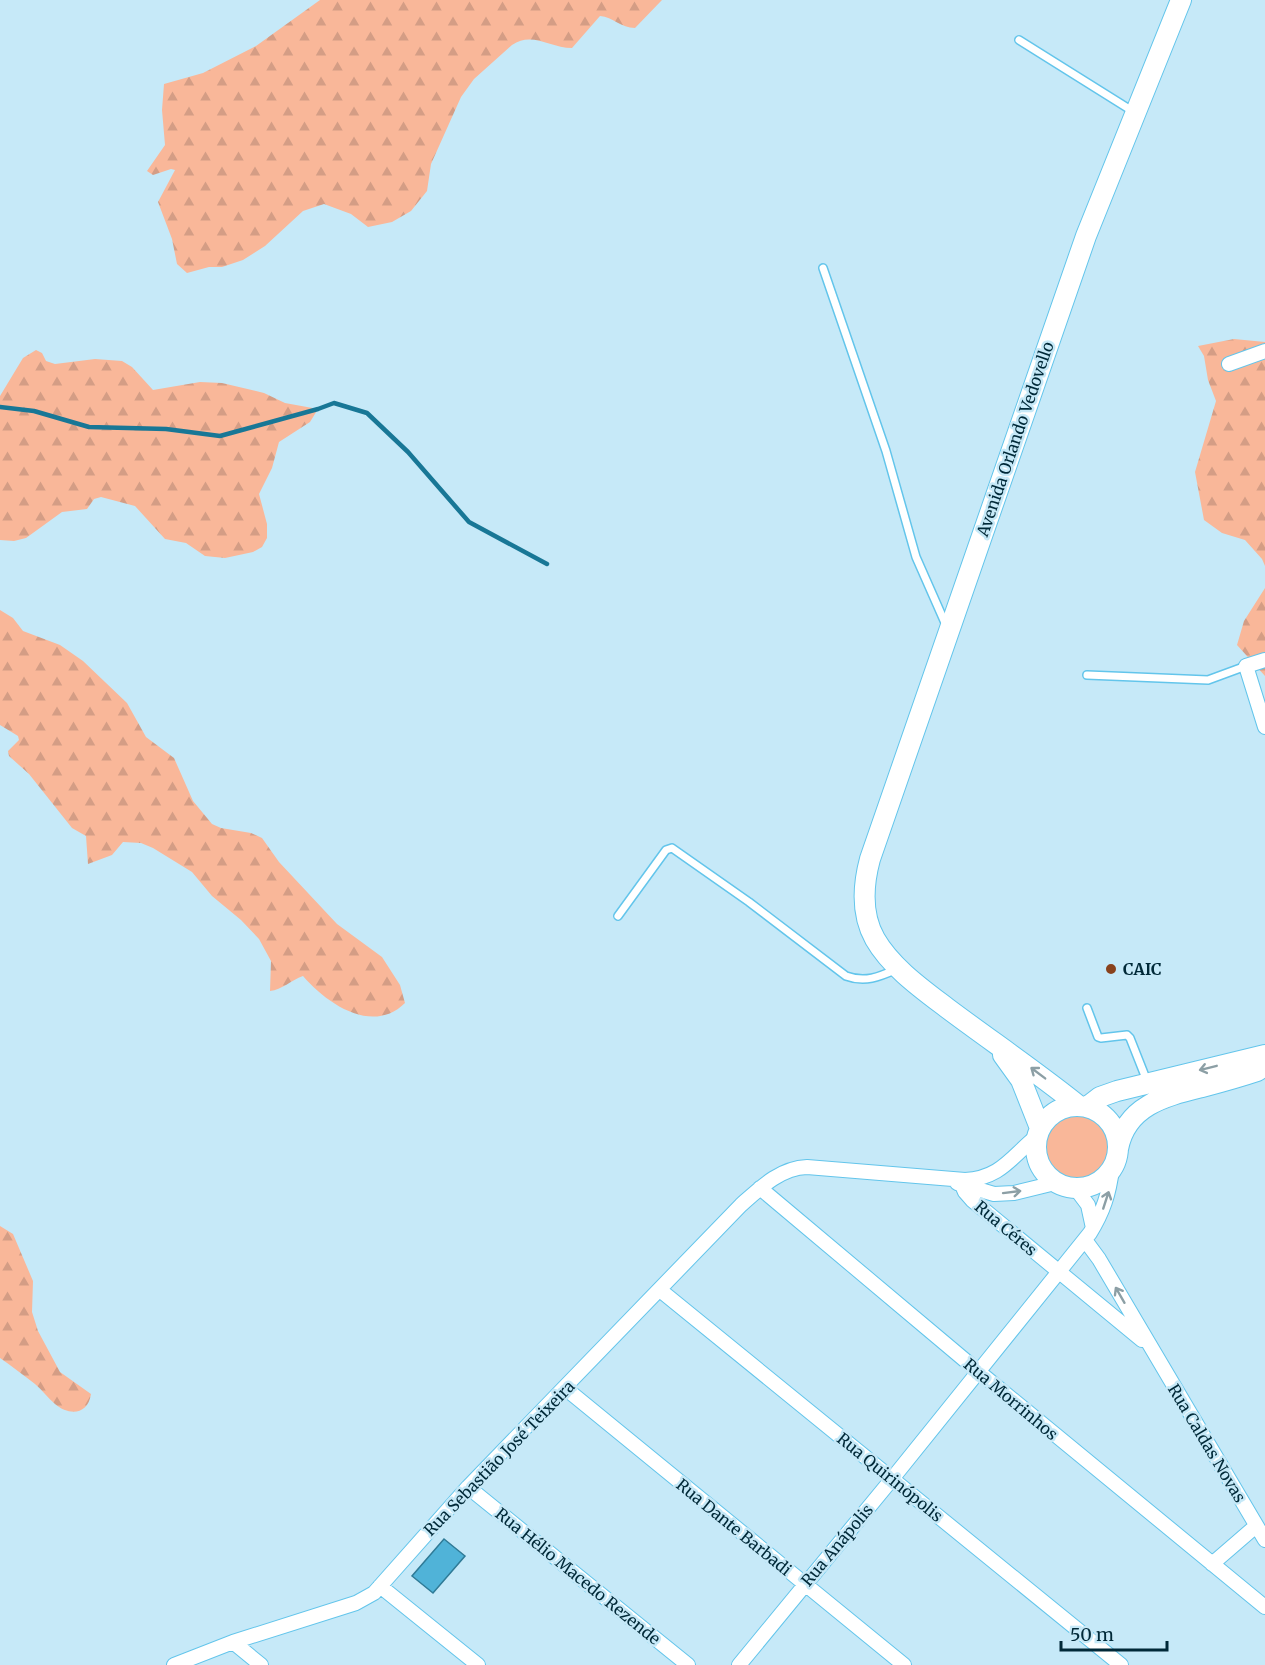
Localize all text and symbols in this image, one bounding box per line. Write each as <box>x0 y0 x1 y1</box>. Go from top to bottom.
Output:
street label: Avenida Orlando Vedovello <box>972 339 1058 540</box>
place label: CAIC <box>1123 959 1162 979</box>
marker: CAIC <box>1104 962 1118 976</box>
one-way arrow <box>1199 1062 1218 1074</box>
one-way arrow <box>1030 1067 1046 1080</box>
one-way arrow <box>1002 1186 1021 1197</box>
one-way arrow <box>1101 1191 1112 1210</box>
street label: Rua Céres <box>971 1196 1041 1260</box>
one-way arrow <box>1114 1287 1125 1305</box>
street label: Rua Morrinhos <box>960 1354 1062 1444</box>
street label: Rua Sebastião José Teixeira <box>419 1376 579 1540</box>
street label: Rua Caldas Novas <box>1164 1380 1250 1506</box>
street label: Rua Quirinópolis <box>833 1428 947 1526</box>
street label: Rua Dante Barbadi <box>672 1474 796 1580</box>
street label: Rua Anápolis <box>797 1500 877 1590</box>
street label: Rua Hélio Macedo Rezende <box>492 1503 664 1649</box>
scale bar <box>1061 1614 1168 1652</box>
text: 50 m <box>1070 1623 1114 1646</box>

